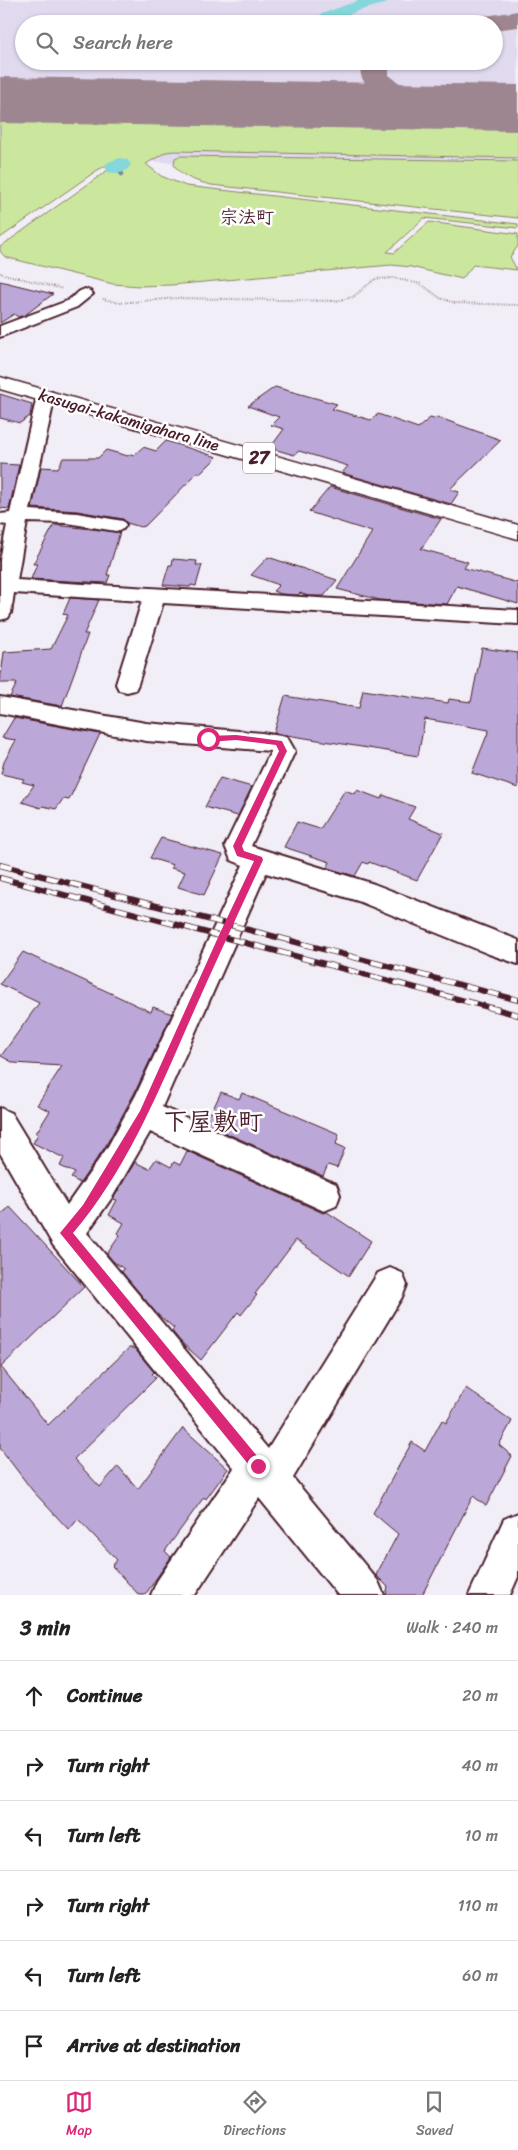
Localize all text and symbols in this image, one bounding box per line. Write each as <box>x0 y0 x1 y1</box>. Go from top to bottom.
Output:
search box <box>15 15 503 70</box>
text: Search here <box>73 26 173 59</box>
icon: search <box>33 29 61 57</box>
district label: 宗法町 <box>220 201 274 233</box>
street label: kasugai-kakamigahara line <box>35 380 223 460</box>
road number: 27 <box>243 442 275 473</box>
route start <box>197 728 220 751</box>
district label: 下屋敷町 <box>163 1099 263 1144</box>
route end <box>247 1455 270 1478</box>
text: 3 min <box>20 1609 70 1647</box>
text: Walk · 240 m <box>406 1613 498 1642</box>
text: Continue <box>67 1679 143 1712</box>
text: 20 m <box>462 1681 498 1710</box>
icon: ahead <box>20 1682 48 1710</box>
text: Turn right <box>67 1749 149 1782</box>
text: 40 m <box>461 1751 498 1780</box>
icon: right <box>20 1752 48 1780</box>
text: Turn left <box>67 1819 140 1852</box>
text: 10 m <box>465 1821 498 1850</box>
icon: left <box>20 1822 48 1850</box>
text: Turn right <box>67 1889 149 1922</box>
text: 110 m <box>458 1891 498 1920</box>
icon: right <box>20 1892 48 1920</box>
text: Turn left <box>67 1959 140 1992</box>
text: 60 m <box>462 1961 498 1990</box>
icon: left <box>20 1962 48 1990</box>
text: Arrive at destination <box>67 2029 240 2062</box>
icon: arrive <box>20 2032 48 2060</box>
tab: Map <box>65 2088 93 2143</box>
tab: Directions <box>223 2088 286 2143</box>
tab: Saved <box>416 2088 453 2143</box>

